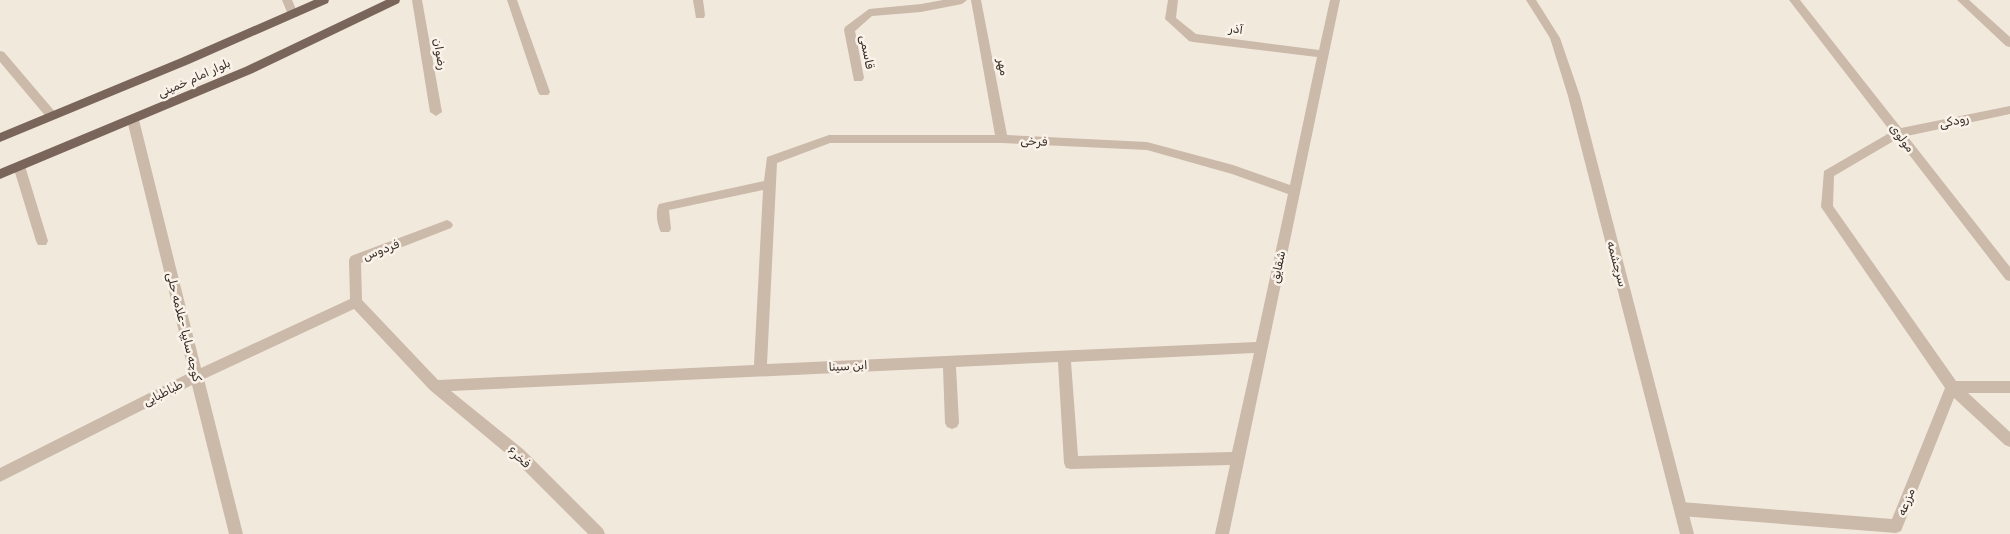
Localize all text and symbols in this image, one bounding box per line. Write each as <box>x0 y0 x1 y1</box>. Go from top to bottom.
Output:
street label: آذر <box>1227 21 1244 38</box>
street label: قاسمی <box>856 34 877 71</box>
street label: رضوان <box>429 37 450 71</box>
street label: بلوار امام خمینی <box>156 56 233 102</box>
street label: مهر <box>993 56 1012 77</box>
street label: رودکی <box>1938 111 1970 132</box>
street label: مولوی <box>1886 121 1918 156</box>
street label: فرخی <box>1020 133 1048 150</box>
street label: فردوس <box>361 237 402 264</box>
street label: سرچشمه <box>1603 240 1630 289</box>
street label: شقایق <box>1268 249 1289 285</box>
street label: کوچه سایپا -علامه حلی <box>163 271 204 384</box>
street label: ابن سینا <box>828 358 868 374</box>
street label: طباطبایی <box>141 377 186 410</box>
street label: فخر۶ <box>504 443 534 472</box>
street label: مزرعه <box>1894 486 1919 518</box>

